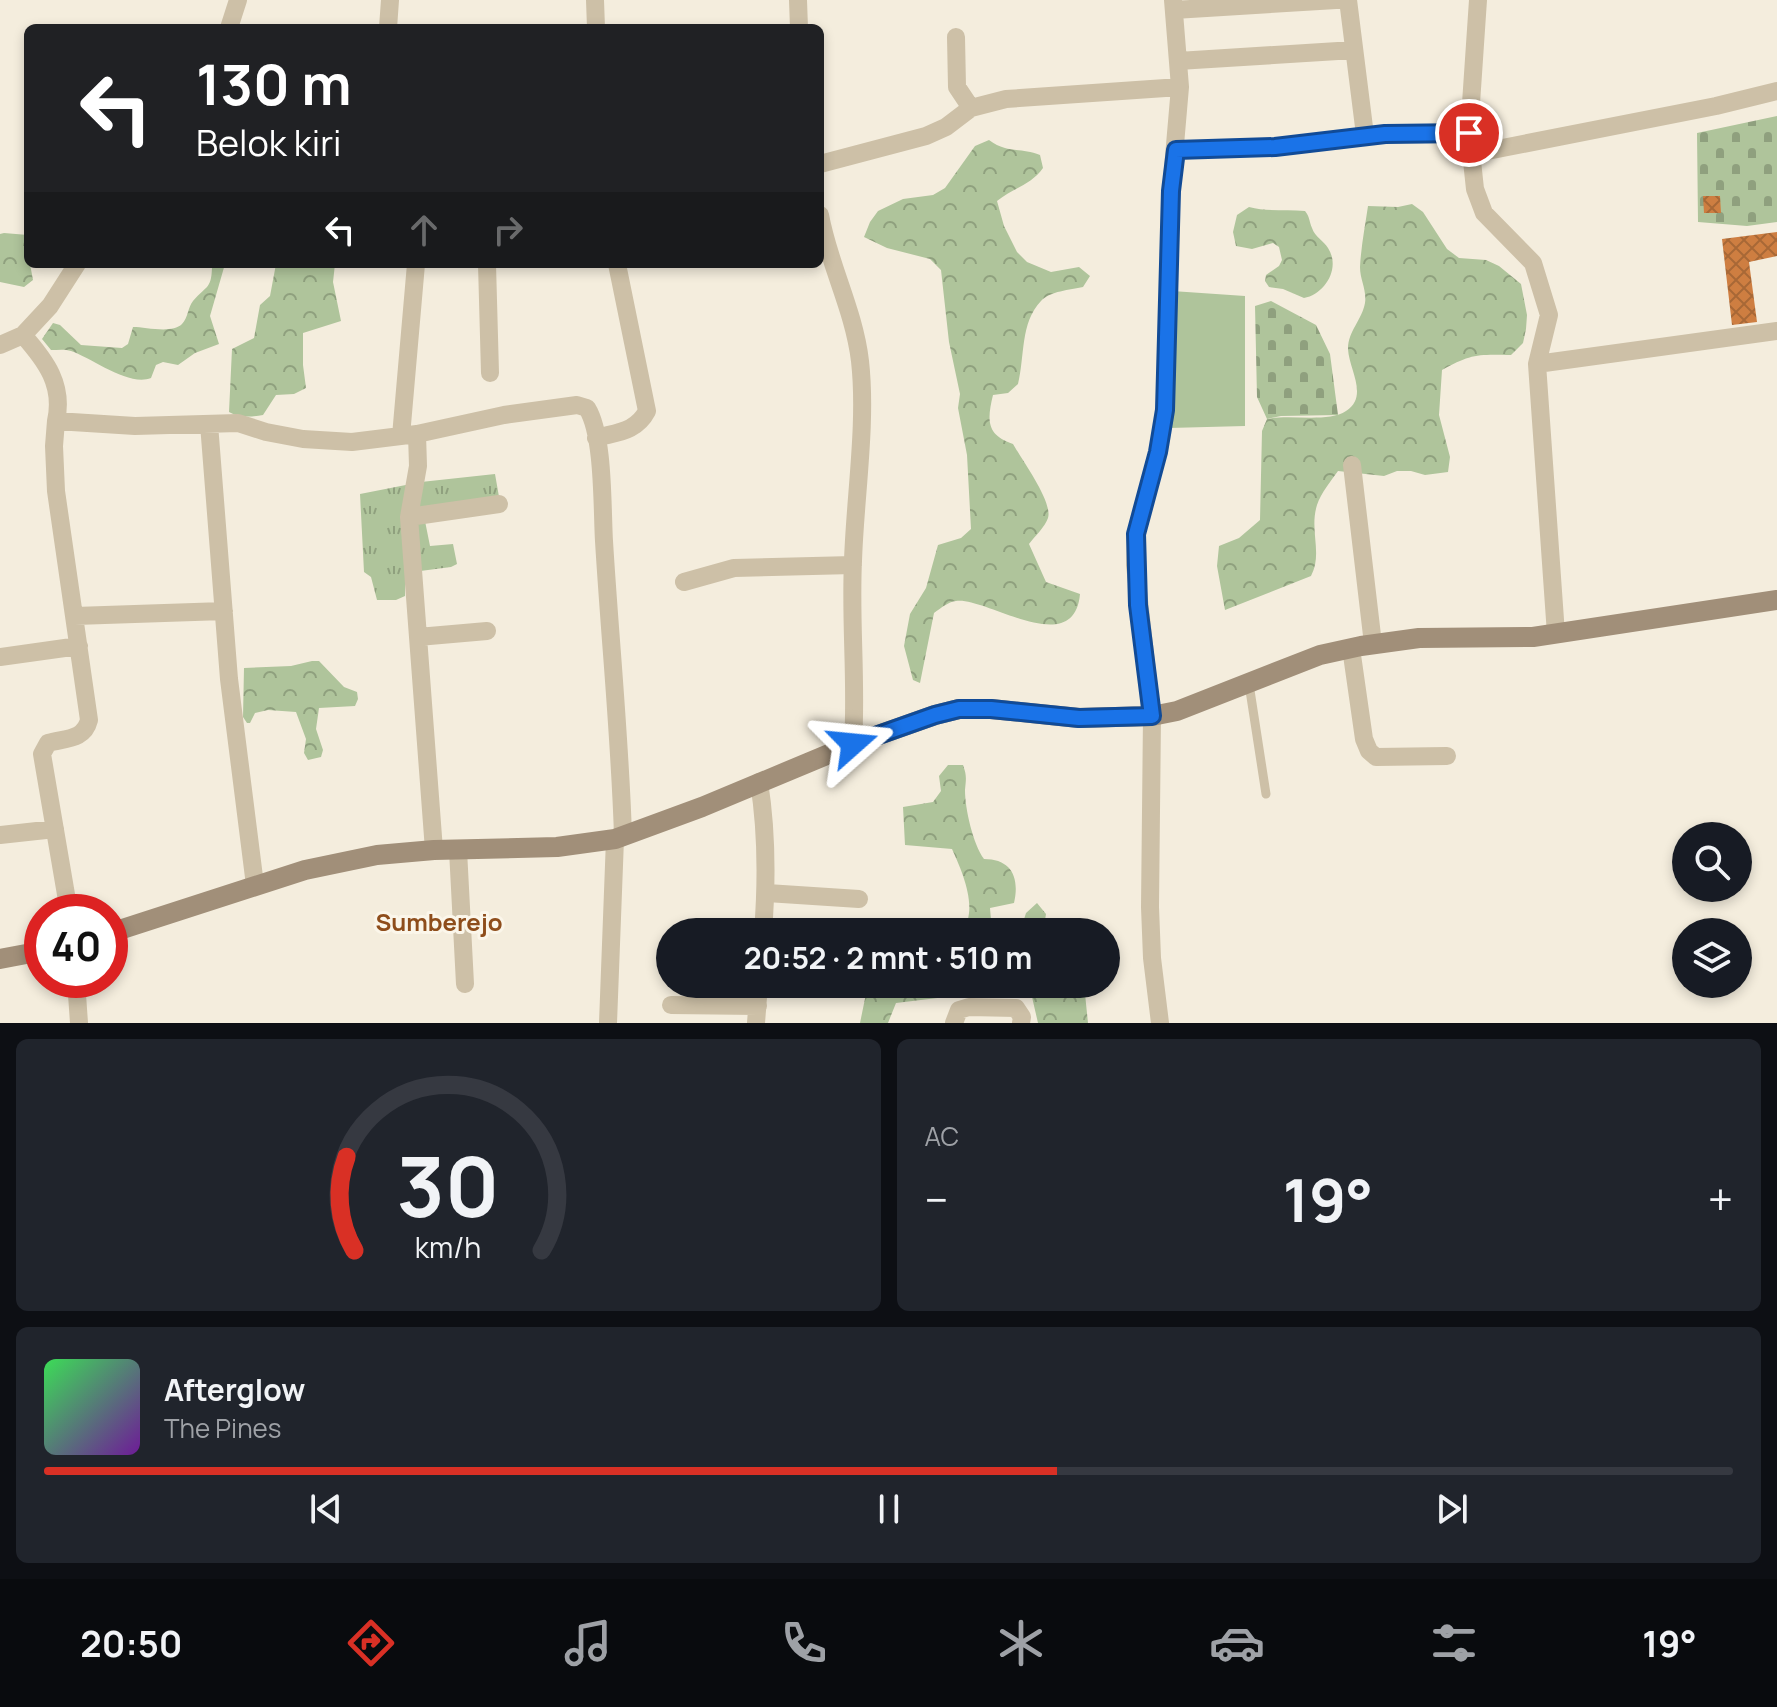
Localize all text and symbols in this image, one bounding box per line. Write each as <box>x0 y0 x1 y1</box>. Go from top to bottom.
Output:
text: 130 m <box>196 45 352 122</box>
icon: left <box>64 56 168 160</box>
pin <box>1435 99 1503 167</box>
icon: arrive <box>1447 111 1491 155</box>
text: Belok kiri <box>196 118 342 167</box>
icon: left <box>318 208 362 252</box>
icon: ahead <box>402 208 446 252</box>
icon: right <box>486 208 530 252</box>
position arrow <box>811 702 895 786</box>
map controls <box>1672 822 1752 998</box>
button: search <box>1672 822 1752 902</box>
speed limit sign: 40 <box>24 894 128 998</box>
district label: Sumberejo <box>375 905 503 938</box>
button: layers <box>1672 918 1752 998</box>
text: 20:52 · 2 mnt · 510 m <box>744 937 1032 978</box>
text: AC <box>925 1118 959 1154</box>
text: 30 <box>397 1128 500 1242</box>
text: 19° <box>1283 1158 1373 1240</box>
text: − <box>925 1169 948 1229</box>
text: + <box>1708 1169 1733 1229</box>
text: km/h <box>415 1228 481 1267</box>
text: Afterglow <box>164 1369 305 1410</box>
text: The Pines <box>164 1410 281 1446</box>
icon: previous <box>304 1487 348 1531</box>
icon: pause <box>867 1487 911 1531</box>
icon: next <box>1430 1487 1474 1531</box>
icon: directions <box>343 1615 399 1671</box>
icon: music <box>560 1615 616 1671</box>
icon: phone <box>776 1615 832 1671</box>
icon: climate <box>993 1615 1049 1671</box>
icon: car <box>1209 1615 1265 1671</box>
icon: filters <box>1426 1615 1482 1671</box>
text: 20:50 <box>80 1619 183 1668</box>
text: 19° <box>1642 1619 1697 1668</box>

